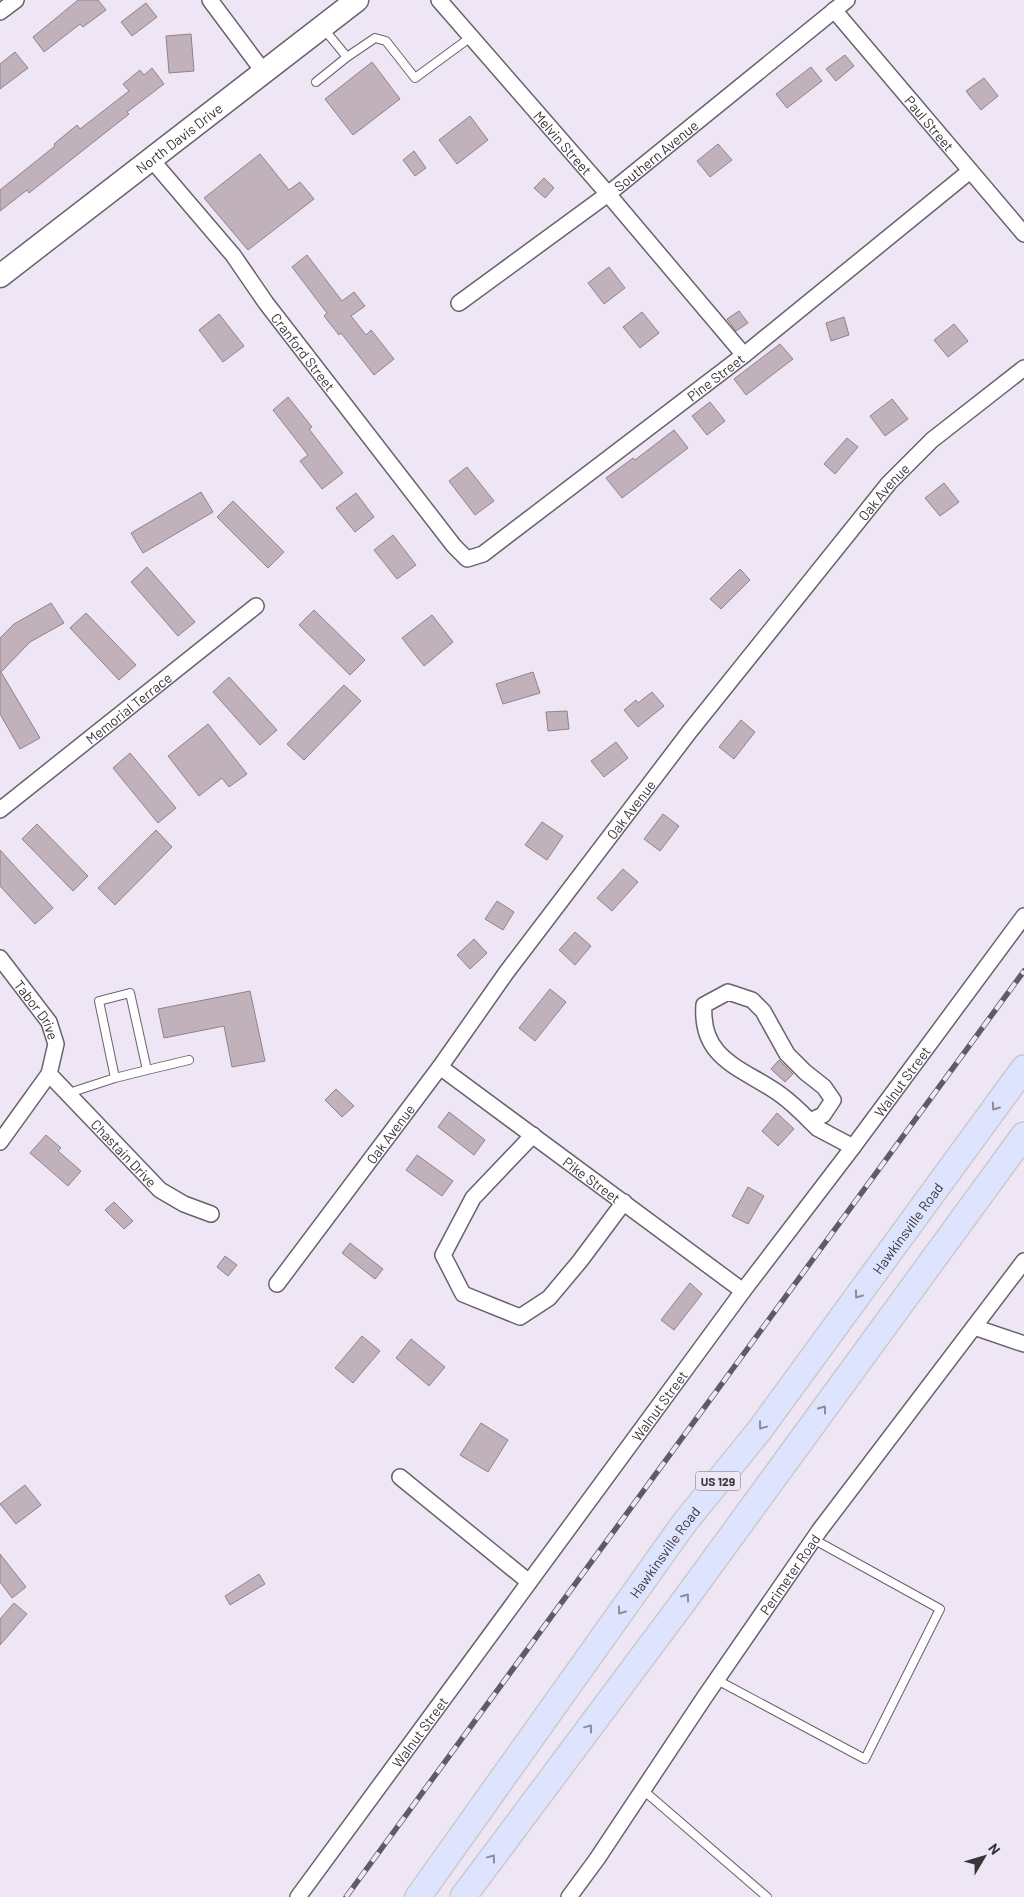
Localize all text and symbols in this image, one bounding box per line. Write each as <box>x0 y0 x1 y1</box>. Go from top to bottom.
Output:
street label: Paul Street <box>902 92 958 154</box>
street label: North Davis Drive <box>132 99 225 176</box>
street label: Melvin Street <box>531 107 596 178</box>
street label: Southern Avenue <box>610 116 701 194</box>
street label: Cranford Street <box>268 309 339 394</box>
street label: Pine Street <box>683 350 747 404</box>
street label: Oak Avenue <box>854 459 913 524</box>
street label: Memorial Terrace <box>82 668 175 747</box>
street label: Oak Avenue <box>603 776 659 842</box>
street label: Tabor Drive <box>11 976 63 1042</box>
street label: Walnut Street <box>870 1043 933 1120</box>
street label: Oak Avenue <box>362 1101 418 1167</box>
one-way arrow <box>992 1101 1001 1111</box>
street label: Chastain Drive <box>88 1115 161 1190</box>
street label: Pike Street <box>560 1153 624 1206</box>
street label: Hawkinsville Road <box>868 1179 946 1277</box>
one-way arrow <box>855 1289 864 1299</box>
street label: Walnut Street <box>628 1367 691 1444</box>
one-way arrow <box>817 1405 826 1415</box>
one-way arrow <box>759 1420 768 1430</box>
road number: US 129 <box>696 1472 740 1490</box>
street label: Hawkinsville Road <box>625 1503 703 1601</box>
street label: Perimeter Road <box>756 1530 823 1618</box>
one-way arrow <box>681 1594 689 1603</box>
one-way arrow <box>619 1605 627 1614</box>
street label: Walnut Street <box>388 1693 451 1770</box>
one-way arrow <box>584 1725 592 1734</box>
north arrow <box>959 1832 1009 1882</box>
text: N <box>985 1840 1004 1858</box>
one-way arrow <box>486 1854 495 1864</box>

